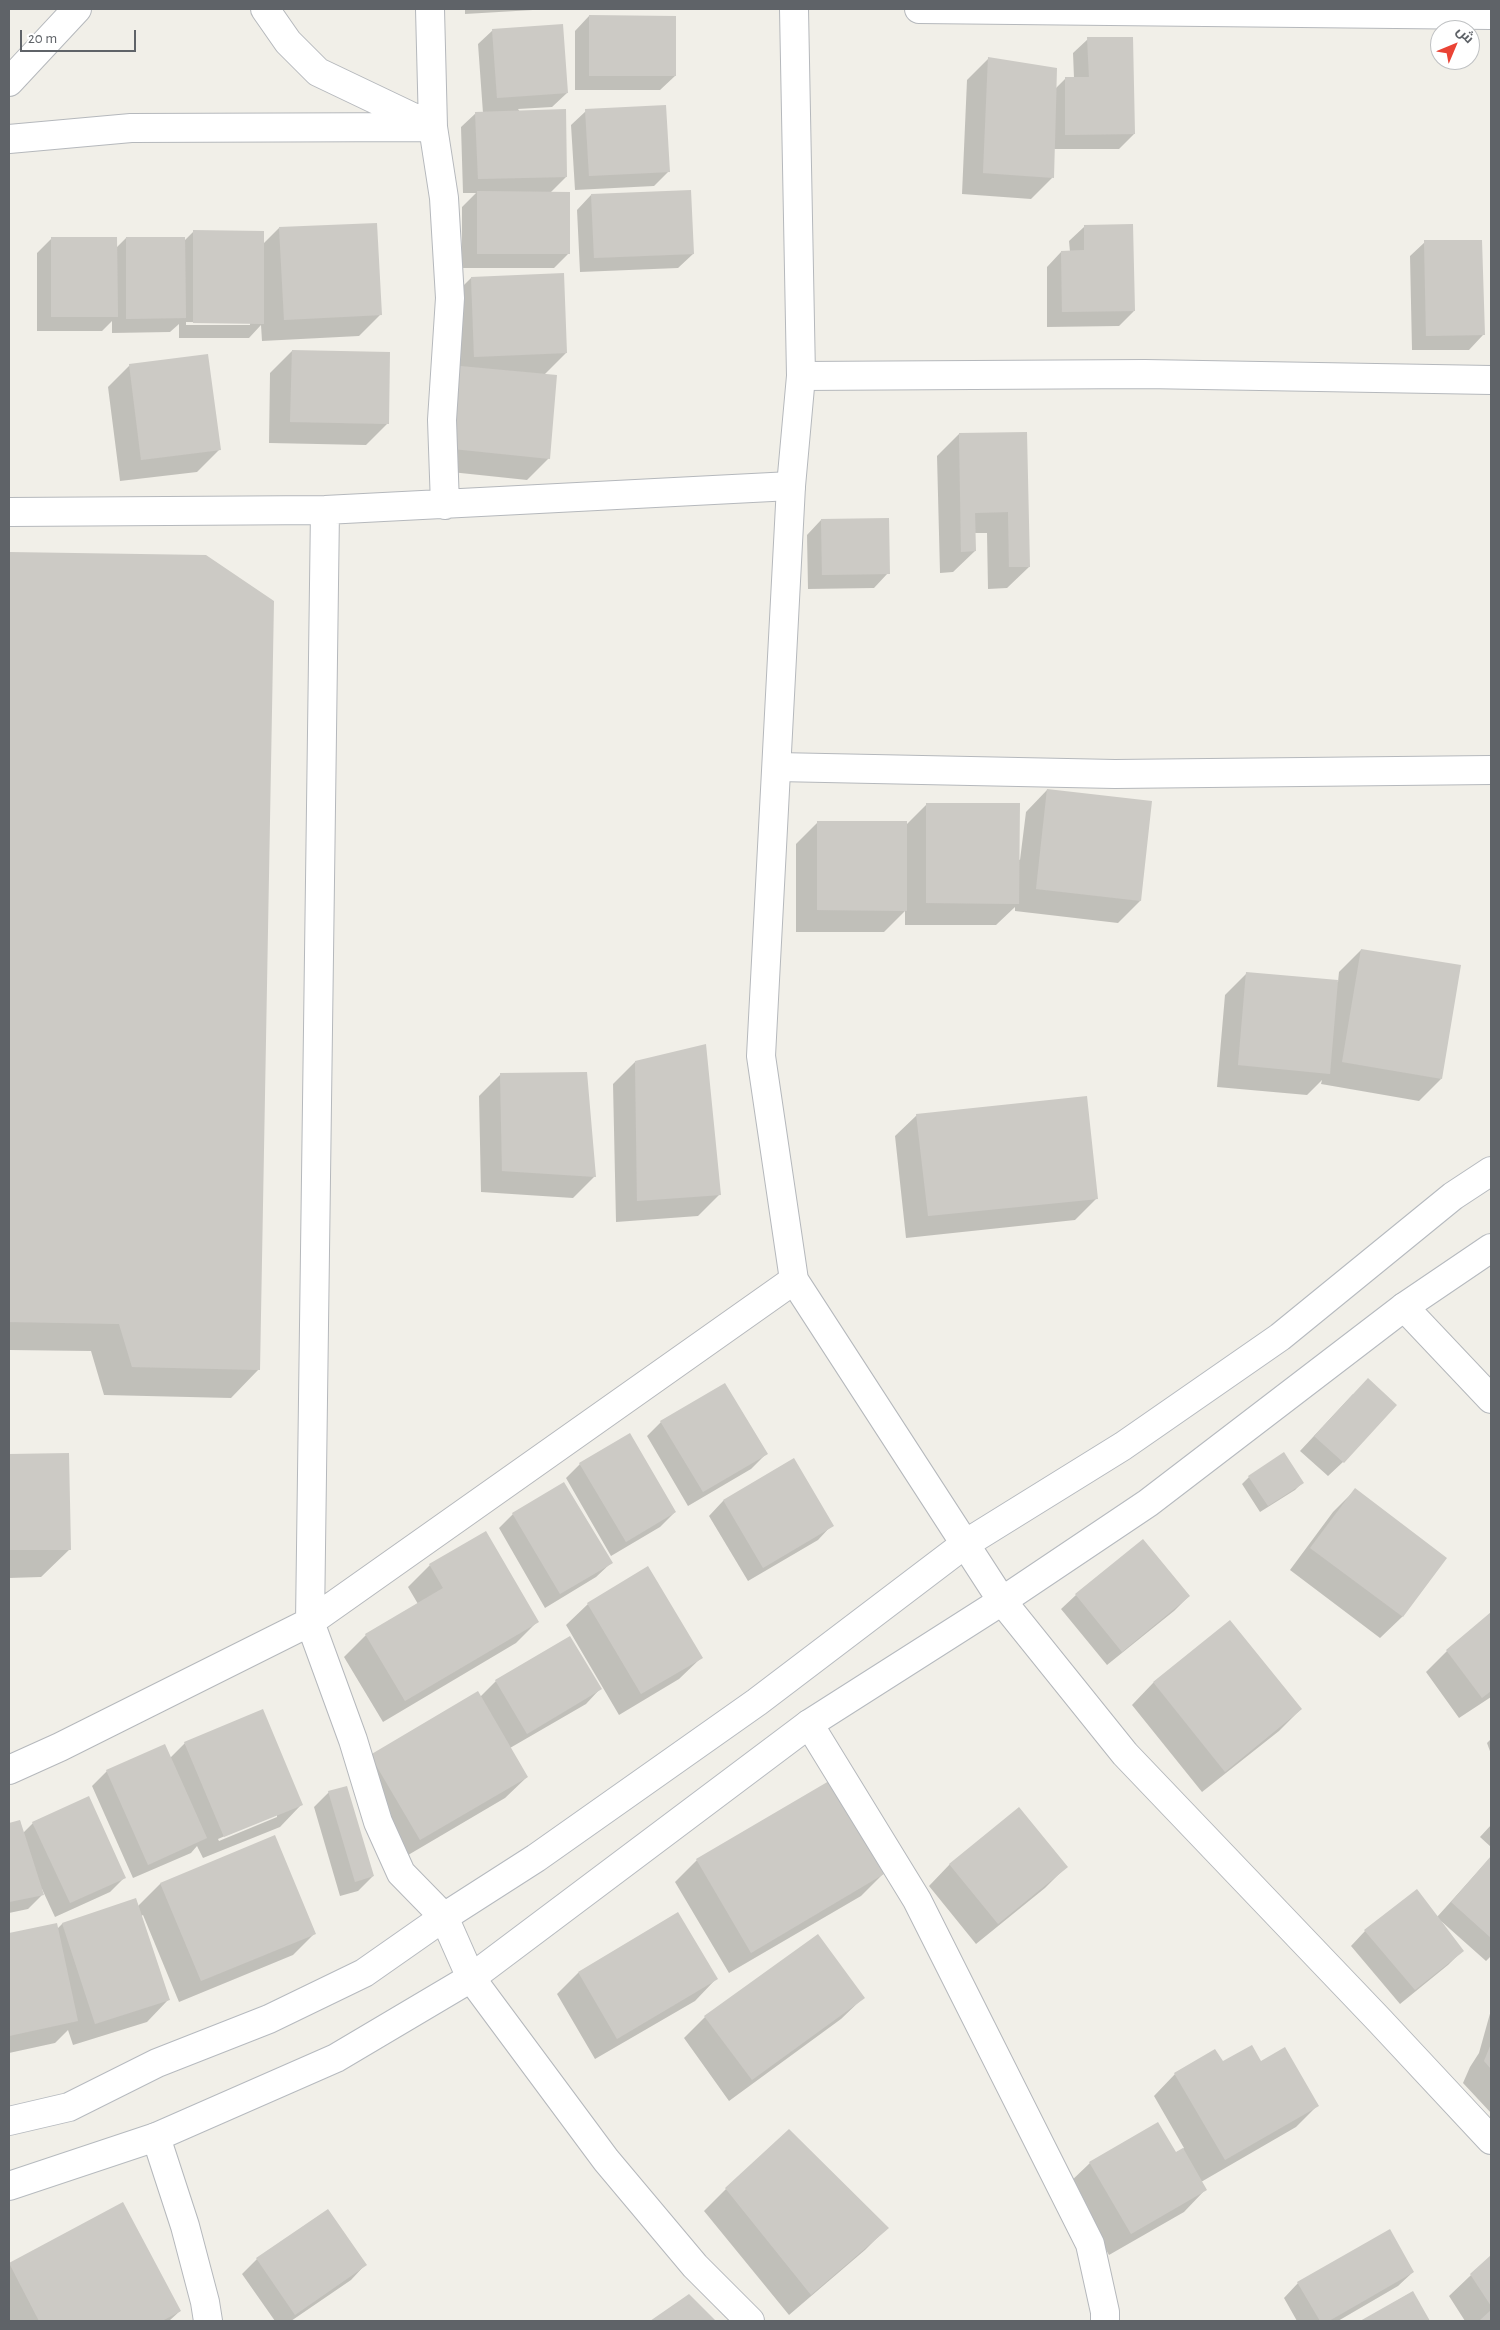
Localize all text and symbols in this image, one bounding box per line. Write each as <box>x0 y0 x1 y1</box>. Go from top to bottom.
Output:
scale bar <box>22 20 139 52</box>
north arrow <box>1430 20 1480 70</box>
text: ش <box>1454 24 1476 46</box>
text: 20 m <box>28 31 57 46</box>

